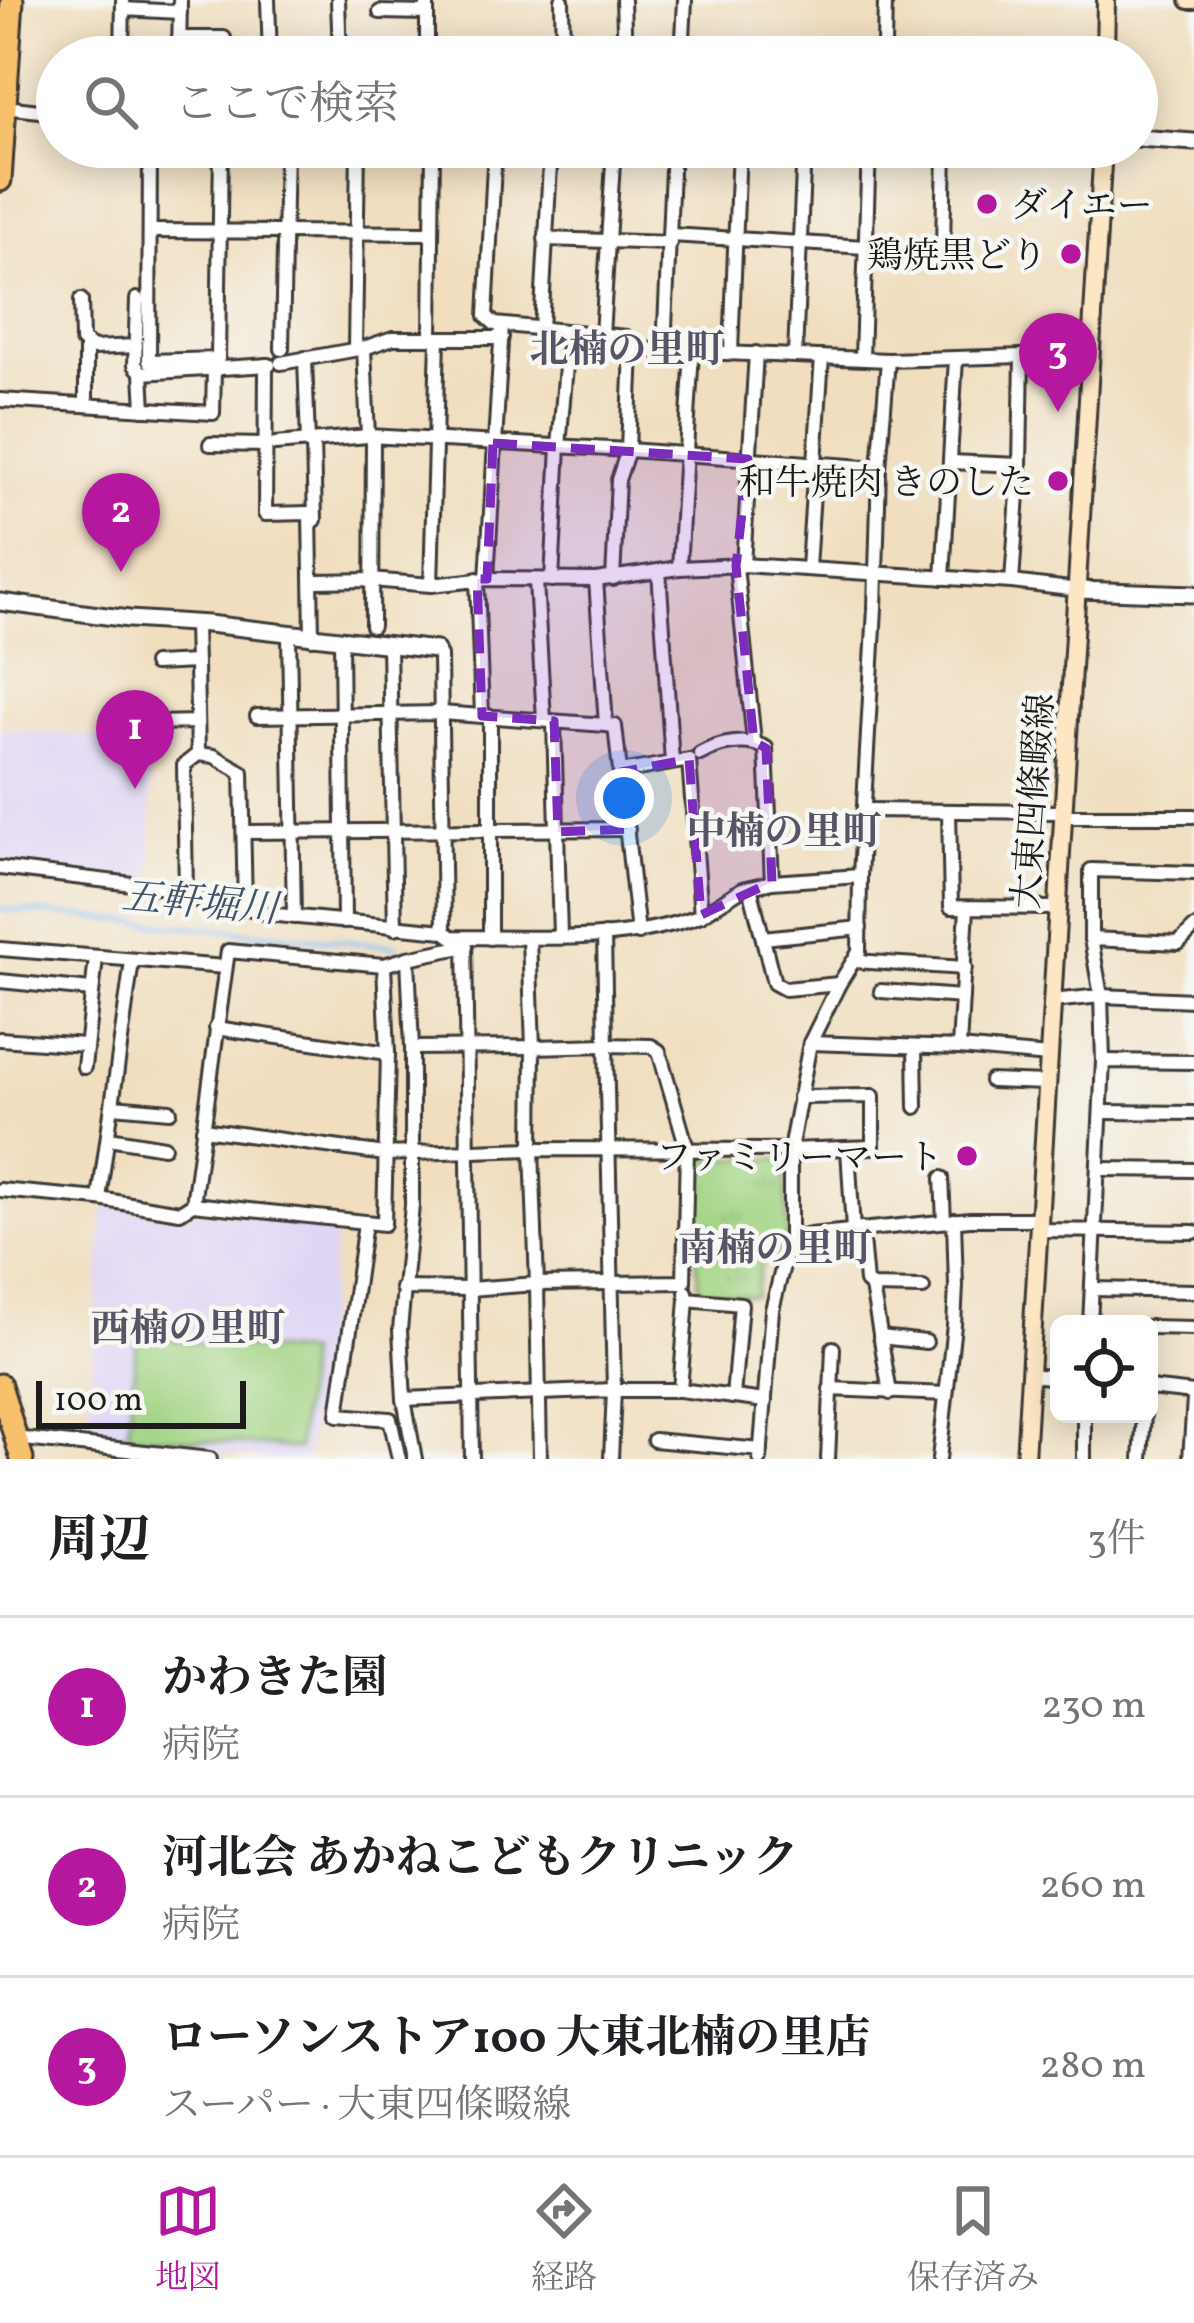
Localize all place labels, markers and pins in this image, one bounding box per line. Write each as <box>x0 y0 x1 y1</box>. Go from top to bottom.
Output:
place label: ダイエー <box>1011 183 1153 233</box>
marker: ダイエー <box>974 191 1000 217</box>
place label: 鶏焼黒どり <box>867 233 1047 283</box>
marker: 鶏焼黒どり <box>1058 241 1084 267</box>
pin: 3 <box>1019 313 1097 412</box>
place label: 和牛焼肉 きのした <box>739 460 1034 510</box>
marker: 和牛焼肉 きのした <box>1045 468 1071 494</box>
pin: 2 <box>82 473 160 572</box>
pin: 1 <box>96 690 174 789</box>
place label: ファミリーマート <box>656 1135 943 1185</box>
marker: ファミリーマート <box>954 1143 980 1169</box>

